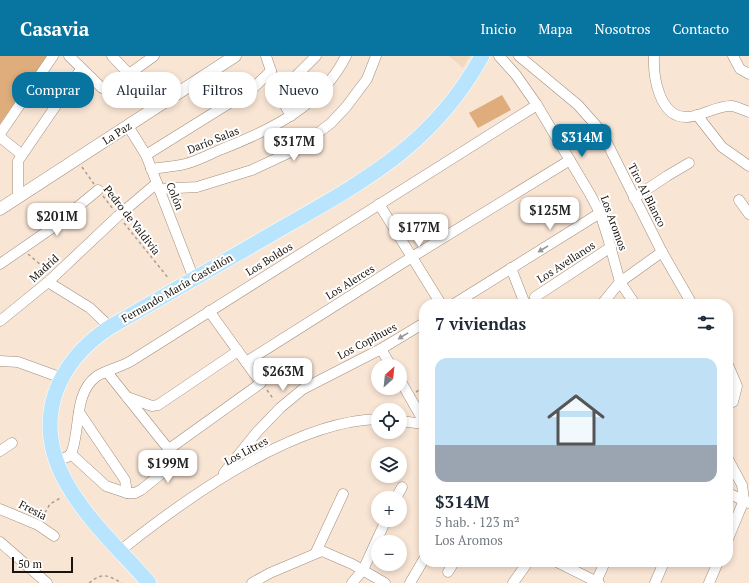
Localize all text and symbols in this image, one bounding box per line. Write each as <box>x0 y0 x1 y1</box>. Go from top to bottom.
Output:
text: Casavia <box>20 16 89 41</box>
text: Inicio <box>480 19 516 38</box>
text: Mapa <box>538 19 573 38</box>
text: Nosotros <box>595 19 651 38</box>
text: Contacto <box>673 19 729 38</box>
chip: Comprar <box>12 72 94 108</box>
chip: Alquilar <box>102 72 181 108</box>
chip: Filtros <box>189 72 257 108</box>
chip: Nuevo <box>265 72 333 108</box>
street label: La Paz <box>100 118 134 148</box>
street label: Darío Salas <box>185 123 241 157</box>
pin: $314M <box>554 124 610 158</box>
pin: $317M <box>266 128 322 162</box>
text: $314M <box>561 128 603 146</box>
text: $317M <box>273 132 315 150</box>
street label: Tiro Al Blanco <box>625 161 669 229</box>
street label: Colón <box>163 180 187 212</box>
street label: Pedro de Valdivia <box>101 183 164 258</box>
street label: Los Aromos <box>598 194 630 253</box>
pin: $125M <box>522 197 578 231</box>
text: $125M <box>529 201 571 219</box>
pin: $201M <box>29 203 85 237</box>
text: $201M <box>36 207 78 225</box>
pin: $177M <box>391 214 447 248</box>
text: $177M <box>398 218 440 236</box>
street label: Los Avellanos <box>534 238 598 286</box>
street label: Los Boldos <box>243 239 295 279</box>
one-way arrow <box>537 245 549 252</box>
street label: Fernando María Castellón <box>119 250 236 326</box>
street label: Madrid <box>26 251 62 285</box>
street label: Los Alerces <box>323 261 377 303</box>
text: 7 viviendas <box>435 312 526 335</box>
icon: filters <box>695 312 717 334</box>
street label: Los Copihues <box>335 319 399 362</box>
one-way arrow <box>398 332 408 340</box>
pin: $263M <box>255 358 311 392</box>
north arrow <box>371 359 407 395</box>
map controls <box>371 359 407 571</box>
text: $263M <box>262 362 304 380</box>
icon: home <box>540 384 612 456</box>
button: locate <box>371 403 407 439</box>
street label: Los Litres <box>222 434 270 468</box>
button: layers <box>371 447 407 483</box>
pin: $199M <box>140 450 196 484</box>
text: $199M <box>147 454 189 472</box>
text: $314M <box>435 490 489 513</box>
button: + <box>371 491 407 527</box>
street label: Fresia <box>17 497 50 523</box>
text: 5 hab. · 123 m² <box>435 513 520 531</box>
text: Los Aromos <box>435 531 503 549</box>
button: − <box>371 535 407 571</box>
scale bar <box>12 555 73 574</box>
text: 50 m <box>18 557 42 571</box>

